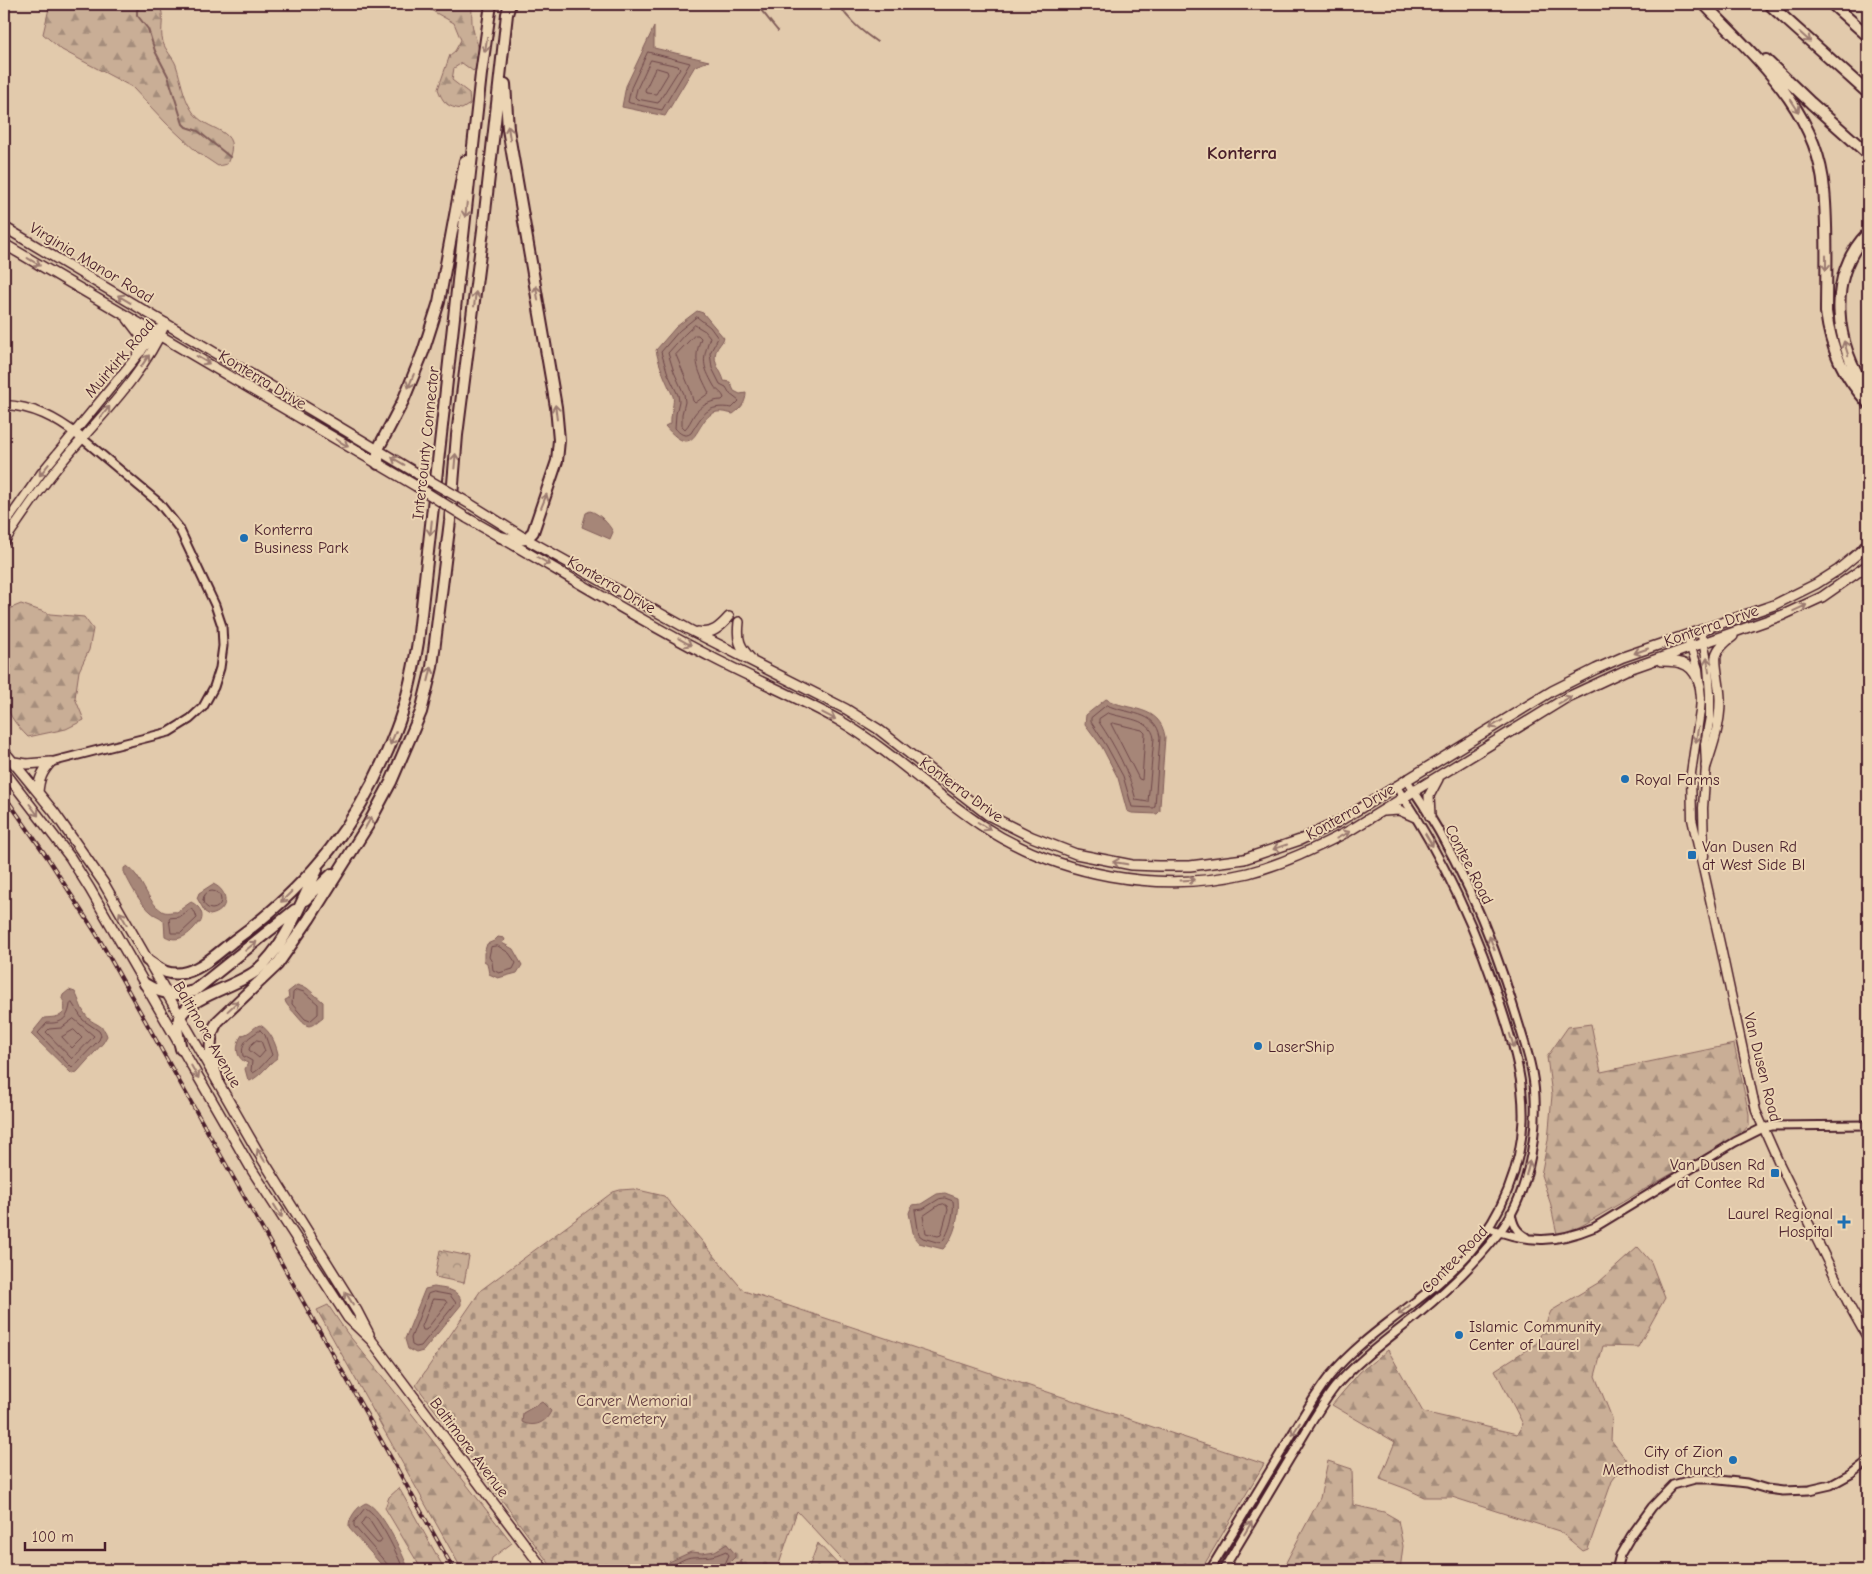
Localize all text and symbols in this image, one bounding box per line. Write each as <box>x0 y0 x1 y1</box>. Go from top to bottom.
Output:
one-way arrow <box>1799 31 1812 42</box>
one-way arrow <box>480 36 490 52</box>
one-way arrow <box>1791 99 1801 113</box>
one-way arrow <box>504 126 514 142</box>
district label: Konterra <box>1207 142 1277 164</box>
one-way arrow <box>461 201 471 217</box>
street label: Virginia Manor Road <box>26 219 157 307</box>
one-way arrow <box>1821 254 1831 271</box>
one-way arrow <box>27 258 41 268</box>
one-way arrow <box>531 286 541 302</box>
one-way arrow <box>470 292 480 308</box>
one-way arrow <box>117 293 132 303</box>
street label: Muirkirk Road <box>81 316 158 401</box>
one-way arrow <box>1840 340 1850 356</box>
street label: Konterra Drive <box>215 347 309 413</box>
one-way arrow <box>140 354 150 368</box>
one-way arrow <box>195 356 209 366</box>
street label: Intercounty Connector <box>409 365 443 521</box>
one-way arrow <box>406 373 415 388</box>
one-way arrow <box>551 404 561 420</box>
one-way arrow <box>99 406 110 419</box>
one-way arrow <box>335 439 349 449</box>
one-way arrow <box>450 453 460 469</box>
one-way arrow <box>391 456 405 466</box>
one-way arrow <box>38 463 49 476</box>
one-way arrow <box>540 494 549 509</box>
one-way arrow <box>427 519 436 535</box>
place label: Konterra Business Park <box>254 521 349 557</box>
marker: Konterra Business Park <box>238 532 250 544</box>
street label: Konterra Drive <box>564 552 659 617</box>
one-way arrow <box>536 557 550 567</box>
street label: Konterra Drive <box>1662 601 1761 651</box>
one-way arrow <box>1792 602 1807 612</box>
one-way arrow <box>677 638 691 648</box>
one-way arrow <box>1634 647 1650 656</box>
one-way arrow <box>1702 658 1712 674</box>
one-way arrow <box>426 666 435 682</box>
one-way arrow <box>1557 694 1571 704</box>
one-way arrow <box>822 711 837 721</box>
one-way arrow <box>1490 719 1504 729</box>
one-way arrow <box>1691 726 1701 742</box>
one-way arrow <box>387 730 397 745</box>
street label: Konterra Drive <box>916 753 1007 826</box>
place label: Royal Farms <box>1635 771 1720 789</box>
marker: Royal Farms <box>1619 773 1631 785</box>
street label: Konterra Drive <box>1303 780 1398 844</box>
one-way arrow <box>28 803 39 816</box>
one-way arrow <box>364 817 374 831</box>
one-way arrow <box>977 821 991 831</box>
street label: Contee Road <box>1441 822 1497 907</box>
one-way arrow <box>1335 829 1349 839</box>
one-way arrow <box>1424 832 1434 846</box>
place label: Van Dusen Rd at West Side Bl <box>1702 838 1805 874</box>
one-way arrow <box>1272 843 1288 852</box>
marker: Van Dusen Rd at West Side Bl <box>1686 849 1698 861</box>
one-way arrow <box>1112 857 1128 867</box>
one-way arrow <box>1180 876 1196 885</box>
one-way arrow <box>280 891 292 904</box>
one-way arrow <box>118 910 128 925</box>
one-way arrow <box>1487 936 1496 951</box>
one-way arrow <box>244 940 257 951</box>
street label: Baltimore Avenue <box>169 978 245 1091</box>
one-way arrow <box>227 1000 240 1012</box>
street label: Van Dusen Road <box>1740 1011 1784 1124</box>
one-way arrow <box>1507 1032 1517 1048</box>
place label: LaserShip <box>1268 1038 1335 1056</box>
marker: LaserShip <box>1252 1040 1264 1052</box>
one-way arrow <box>190 1064 200 1078</box>
one-way arrow <box>255 1149 265 1163</box>
place label: Van Dusen Rd at Contee Rd <box>1670 1156 1765 1192</box>
one-way arrow <box>1524 1160 1533 1176</box>
marker: Van Dusen Rd at Contee Rd <box>1769 1167 1781 1179</box>
one-way arrow <box>273 1204 283 1218</box>
place label: Laurel Regional Hospital <box>1727 1205 1833 1241</box>
marker: Laurel Regional Hospital <box>1837 1215 1851 1229</box>
street label: Contee Road <box>1418 1222 1491 1297</box>
one-way arrow <box>344 1292 354 1306</box>
one-way arrow <box>1398 1304 1411 1315</box>
place label: Islamic Community Center of Laurel <box>1469 1318 1602 1354</box>
marker: Islamic Community Center of Laurel <box>1453 1329 1465 1341</box>
park label: Carver Memorial Cemetery <box>576 1392 692 1428</box>
street label: Baltimore Avenue <box>426 1394 512 1501</box>
one-way arrow <box>1290 1421 1300 1435</box>
place label: City of Zion Methodist Church <box>1603 1443 1723 1479</box>
marker: City of Zion Methodist Church <box>1727 1454 1739 1466</box>
scale bar <box>25 1519 105 1551</box>
one-way arrow <box>1244 1522 1254 1536</box>
text: 100 m <box>32 1528 74 1546</box>

